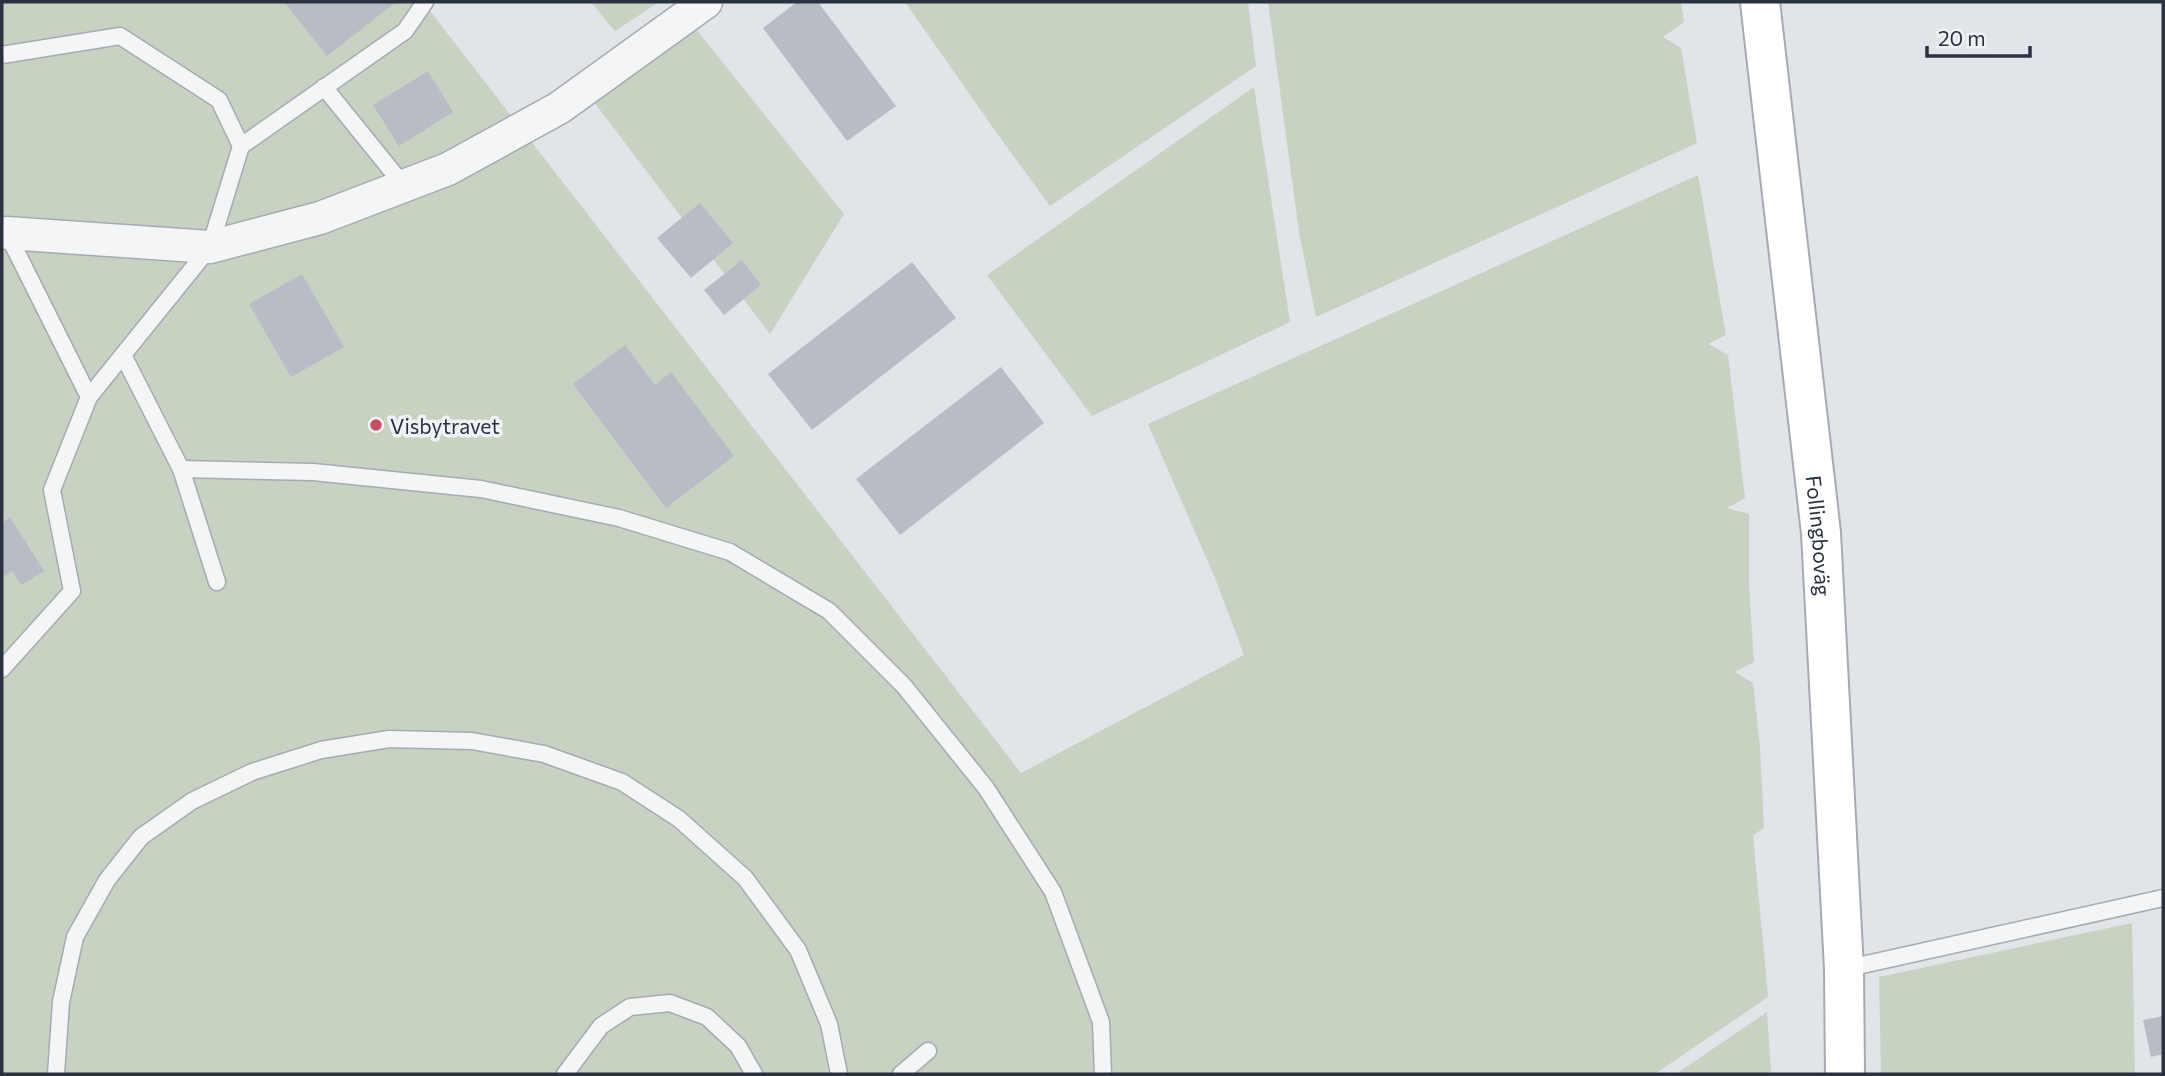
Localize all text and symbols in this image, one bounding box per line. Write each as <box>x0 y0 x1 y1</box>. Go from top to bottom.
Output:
scale bar <box>1927 14 2030 58</box>
text: 20 m <box>1938 25 1986 50</box>
place label: Visbytravet <box>390 413 500 438</box>
marker: Visbytravet <box>368 417 384 433</box>
street label: Follingboväg <box>1802 474 1837 597</box>

